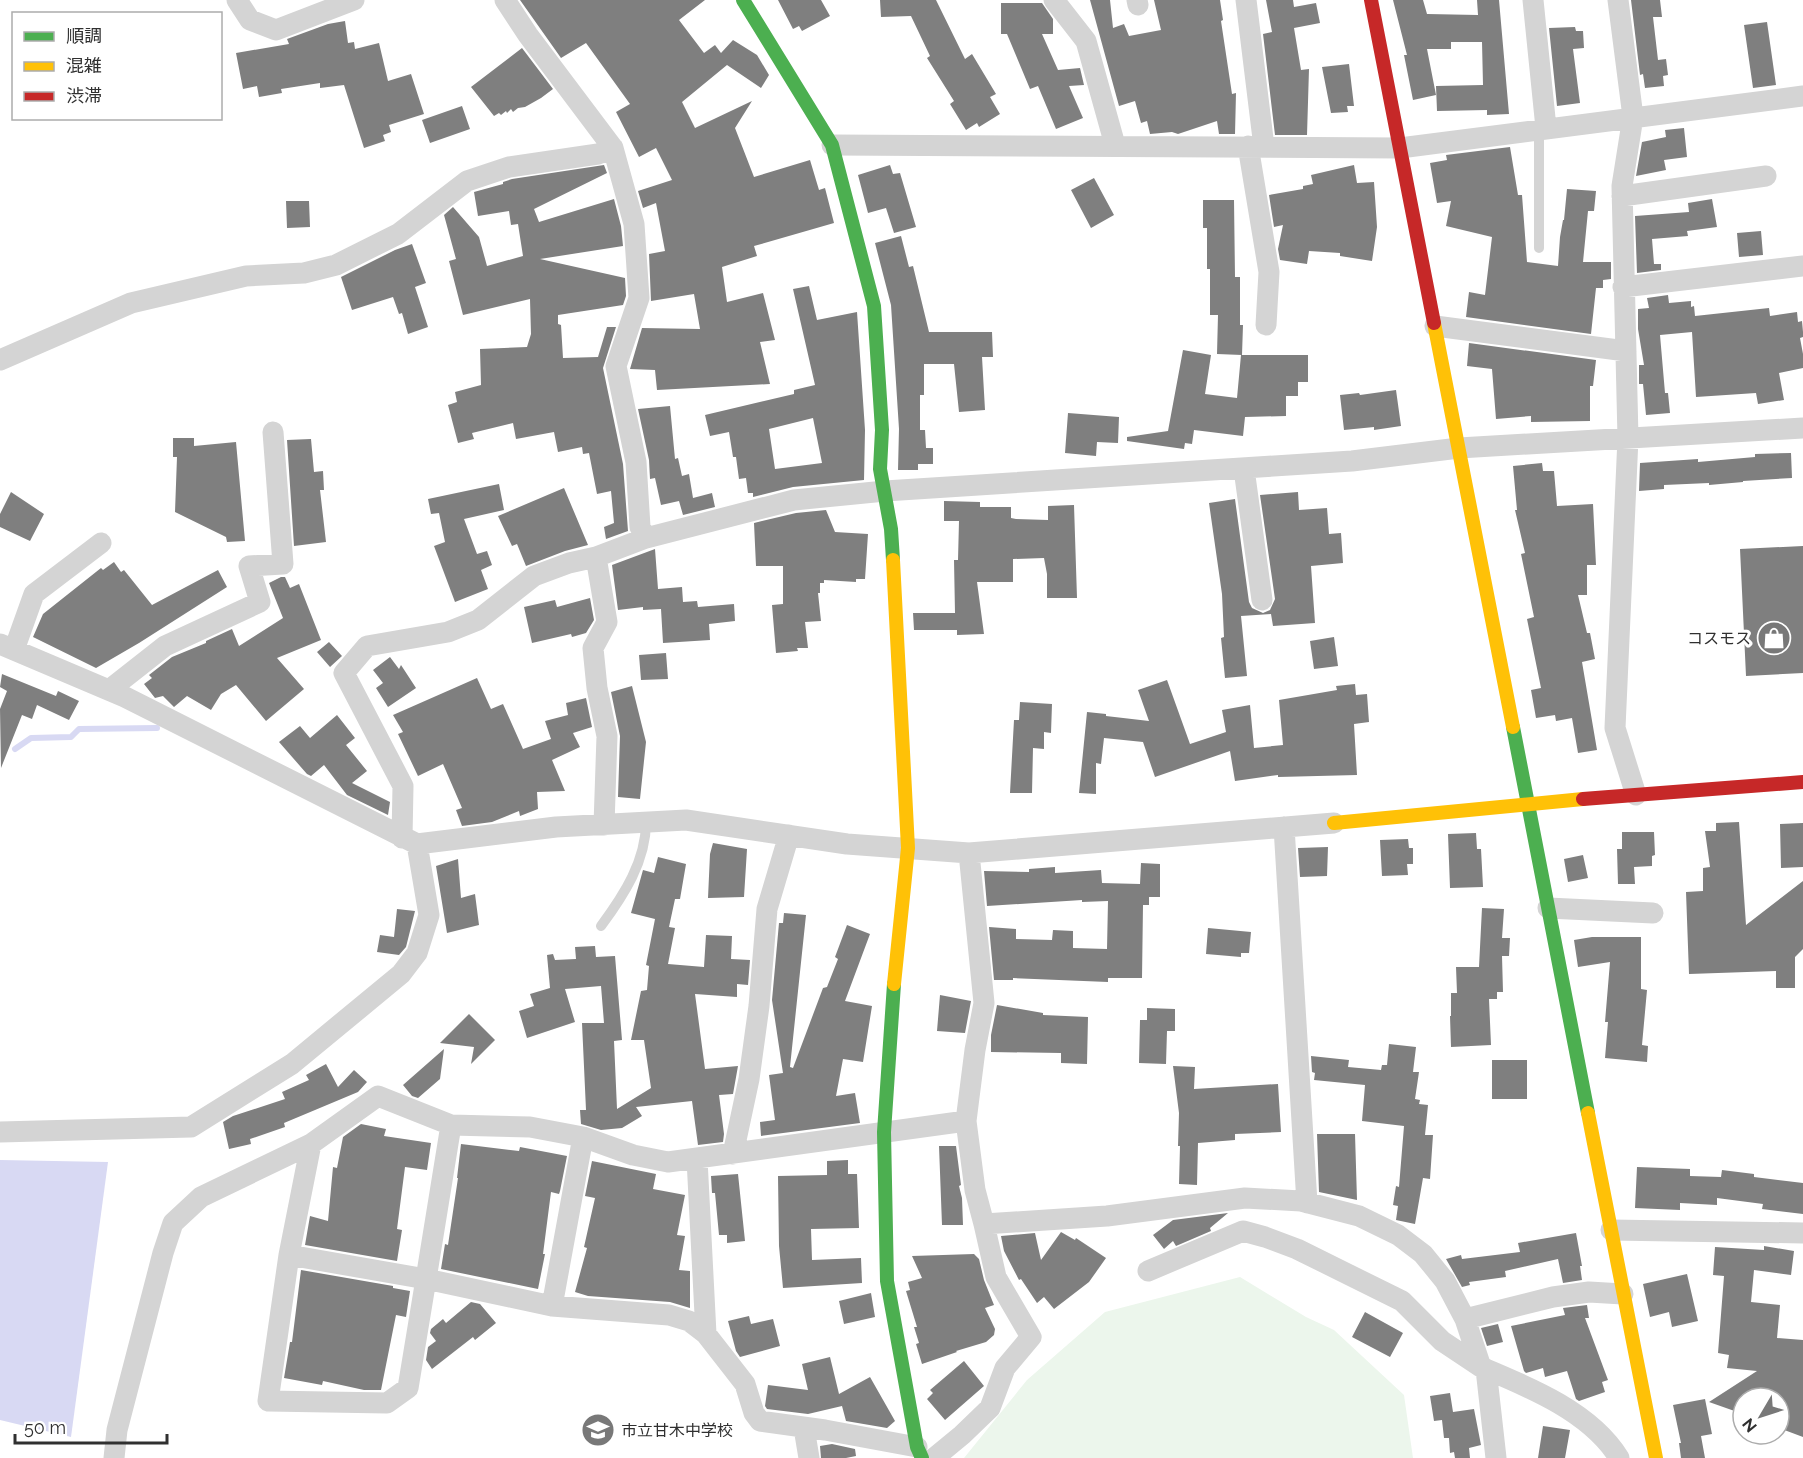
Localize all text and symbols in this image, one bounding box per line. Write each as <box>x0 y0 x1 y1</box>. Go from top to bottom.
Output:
legend <box>12 12 222 120</box>
text: 順調 <box>66 25 102 46</box>
text: 混雑 <box>66 55 102 76</box>
text: 渋滞 <box>66 85 102 106</box>
shop icon: コスモス <box>1756 620 1792 656</box>
place label: コスモス <box>1687 629 1751 648</box>
north arrow <box>1731 1386 1791 1446</box>
scale bar <box>15 1407 166 1445</box>
school or university icon: 市立甘木中学校 <box>580 1412 616 1448</box>
text: N <box>1739 1414 1761 1436</box>
text: 50 m <box>24 1417 66 1438</box>
place label: 市立甘木中学校 <box>621 1421 733 1440</box>

